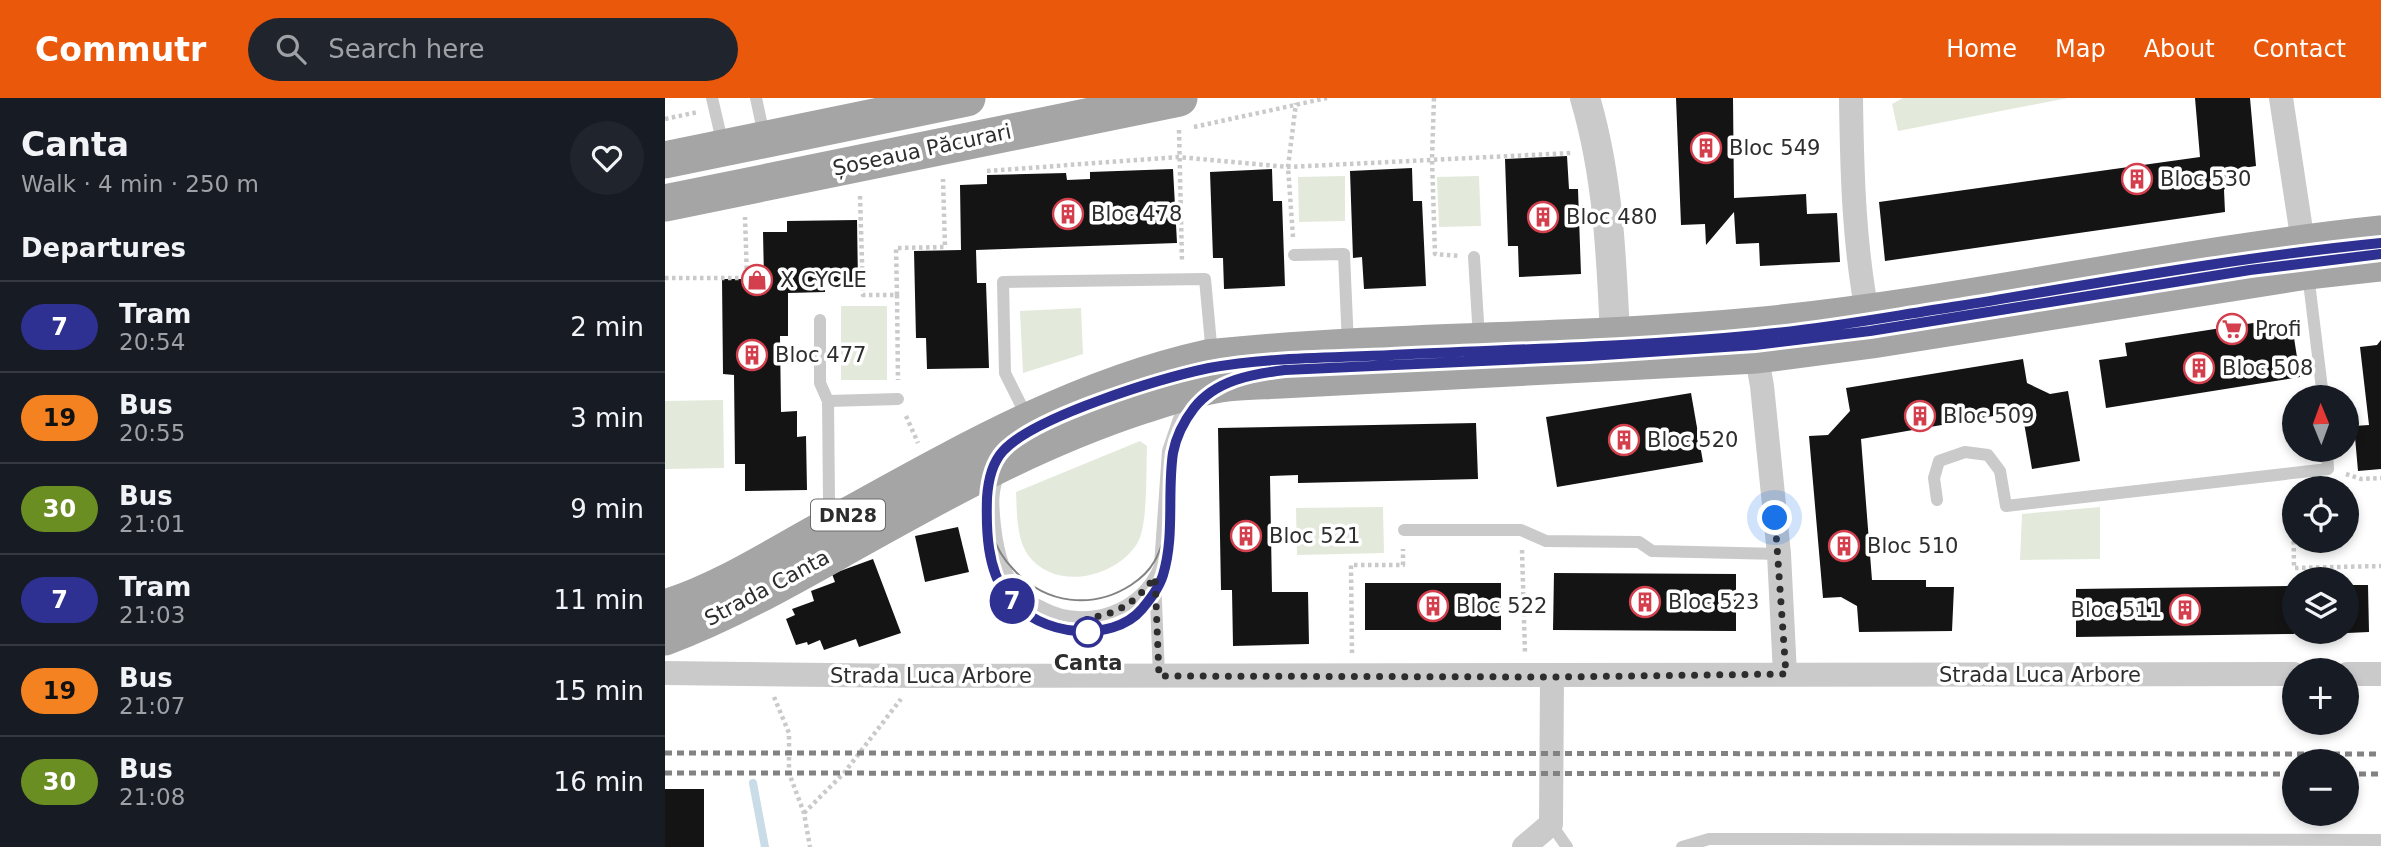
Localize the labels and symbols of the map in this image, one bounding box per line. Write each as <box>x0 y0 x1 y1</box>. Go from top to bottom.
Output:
street label: Șoseaua Păcurari <box>830 119 1014 181</box>
building icon: Bloc 549 <box>1689 131 1723 165</box>
place label: Bloc 549 <box>1729 136 1820 160</box>
building icon: Bloc 530 <box>2120 162 2154 196</box>
place label: Bloc 530 <box>2160 167 2251 191</box>
building icon: Bloc 478 <box>1051 197 1085 231</box>
building icon: Bloc 480 <box>1526 200 1560 234</box>
place label: Bloc 478 <box>1091 202 1182 226</box>
place label: Bloc 480 <box>1566 205 1657 229</box>
shop icon: X CYCLE <box>740 263 774 297</box>
place label: X CYCLE <box>780 268 867 292</box>
supermarket icon: Profi <box>2215 312 2249 346</box>
place label: Profi <box>2255 317 2302 341</box>
building icon: Bloc 477 <box>735 338 769 372</box>
place label: Bloc 477 <box>775 343 866 367</box>
building icon: Bloc 508 <box>2182 351 2216 385</box>
place label: Bloc 508 <box>2222 356 2313 380</box>
north arrow <box>2282 385 2359 462</box>
building icon: Bloc 509 <box>1903 399 1937 433</box>
place label: Bloc 509 <box>1943 404 2034 428</box>
building icon: Bloc 520 <box>1607 423 1641 457</box>
place label: Bloc 520 <box>1647 428 1738 452</box>
road number: DN28 <box>811 500 885 530</box>
your location <box>1757 500 1792 535</box>
building icon: Bloc 521 <box>1229 519 1263 553</box>
place label: Bloc 521 <box>1269 524 1360 548</box>
building icon: Bloc 510 <box>1827 529 1861 563</box>
place label: Bloc 510 <box>1867 534 1958 558</box>
street label: Strada Canta <box>700 545 834 631</box>
line badge: 7 <box>989 578 1035 624</box>
building icon: Bloc 523 <box>1628 585 1662 619</box>
building icon: Bloc 522 <box>1416 589 1450 623</box>
place label: Bloc 523 <box>1668 590 1759 614</box>
building icon: Bloc 511 <box>2168 593 2202 627</box>
place label: Bloc 522 <box>1456 594 1547 618</box>
place label: Bloc 511 <box>2071 598 2162 622</box>
marker: Canta <box>1073 617 1103 647</box>
place label: Canta <box>1054 651 1122 675</box>
street label: Strada Luca Arbore <box>1939 663 2141 687</box>
street label: Strada Luca Arbore <box>830 664 1032 688</box>

